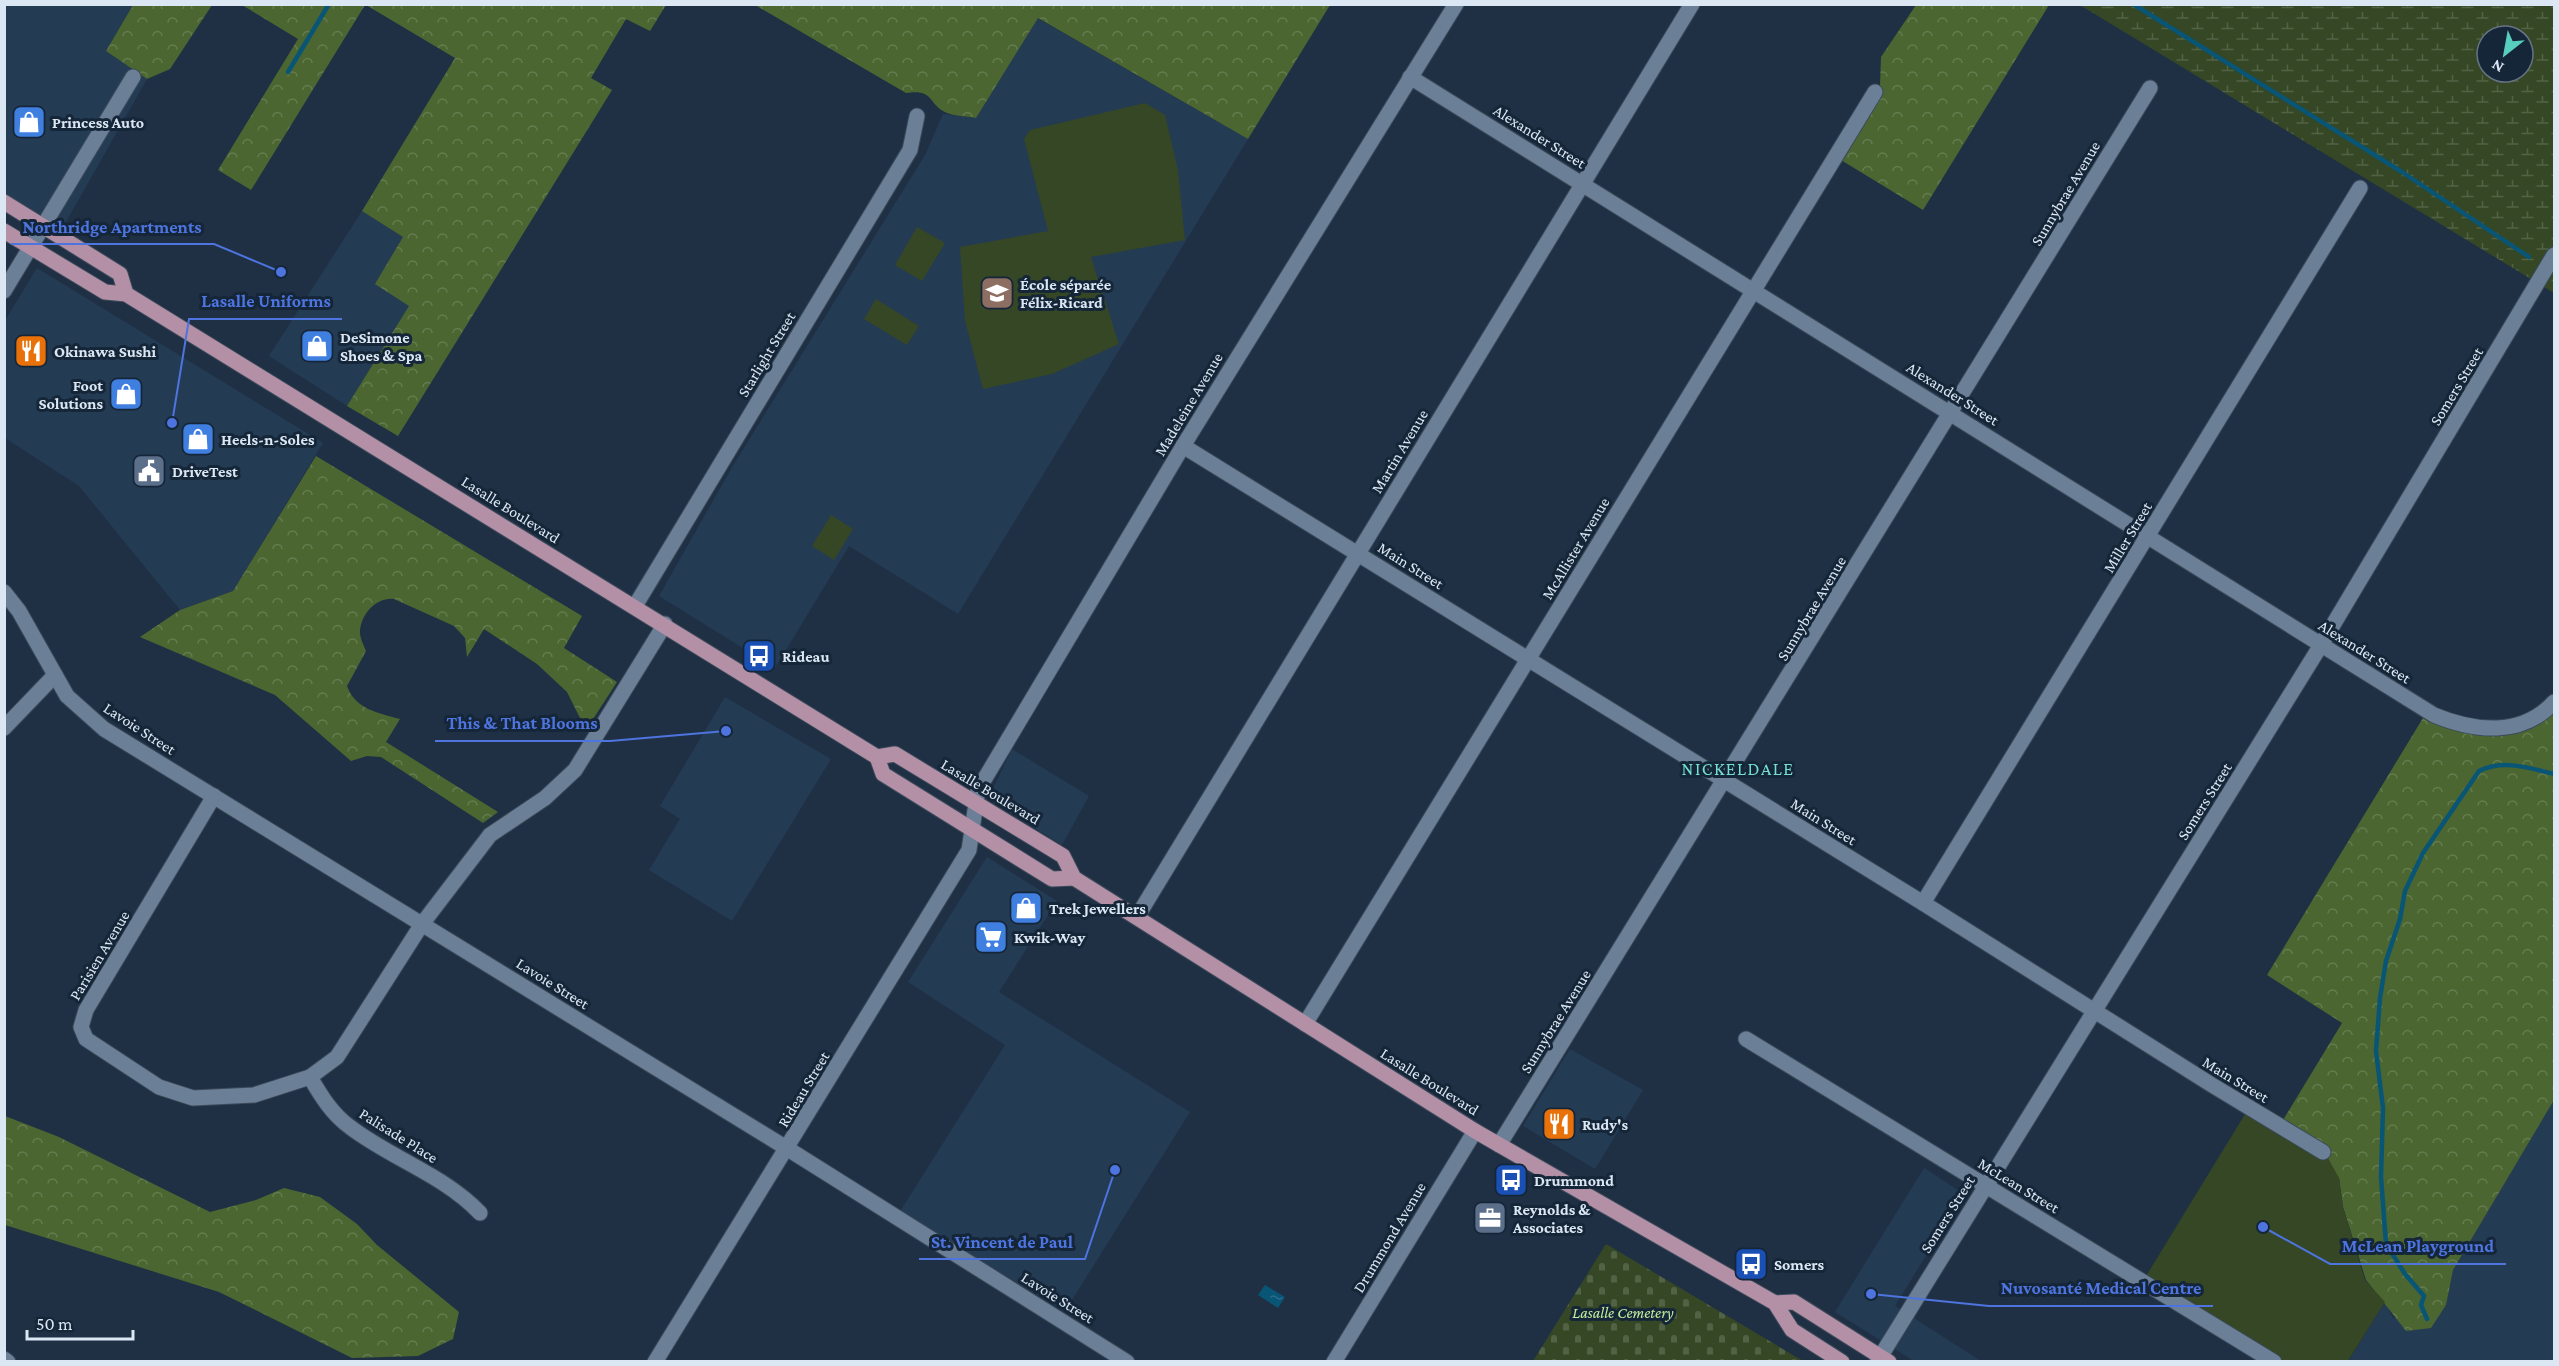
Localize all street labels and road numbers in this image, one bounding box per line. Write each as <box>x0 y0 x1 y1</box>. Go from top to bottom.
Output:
street label: Alexander Street <box>1491 101 1589 172</box>
street label: Sunnybrae Avenue <box>2028 138 2104 249</box>
street label: Starlight Street <box>734 308 800 400</box>
street label: Somers Street <box>2427 344 2487 428</box>
street label: Madeleine Avenue <box>1151 350 1226 459</box>
street label: Alexander Street <box>1904 358 2002 429</box>
street label: Martin Avenue <box>1368 406 1431 496</box>
street label: Lasalle Boulevard <box>459 472 563 547</box>
street label: McAllister Avenue <box>1538 494 1613 602</box>
street label: Miller Street <box>2100 498 2155 576</box>
street label: Main Street <box>1375 539 1447 593</box>
street label: Sunnybrae Avenue <box>1774 553 1850 664</box>
street label: Alexander Street <box>2316 616 2414 687</box>
street label: Lavoie Street <box>101 699 179 758</box>
street label: Lasalle Boulevard <box>938 755 1044 828</box>
street label: Somers Street <box>2174 759 2235 843</box>
street label: Main Street <box>1788 795 1860 849</box>
street label: Parisien Avenue <box>66 907 133 1003</box>
street label: Lavoie Street <box>513 954 593 1013</box>
street label: Sunnybrae Avenue <box>1517 966 1595 1077</box>
street label: Lasalle Boulevard <box>1378 1044 1482 1119</box>
street label: Rideau Street <box>774 1048 833 1130</box>
street label: Main Street <box>2200 1053 2272 1106</box>
street label: Palisade Place <box>357 1105 441 1166</box>
street label: McLean Street <box>1975 1155 2063 1217</box>
street label: Somers Street <box>1917 1172 1978 1256</box>
street label: Drummond Avenue <box>1350 1179 1429 1295</box>
street label: Lavoie Street <box>1018 1268 1098 1327</box>

